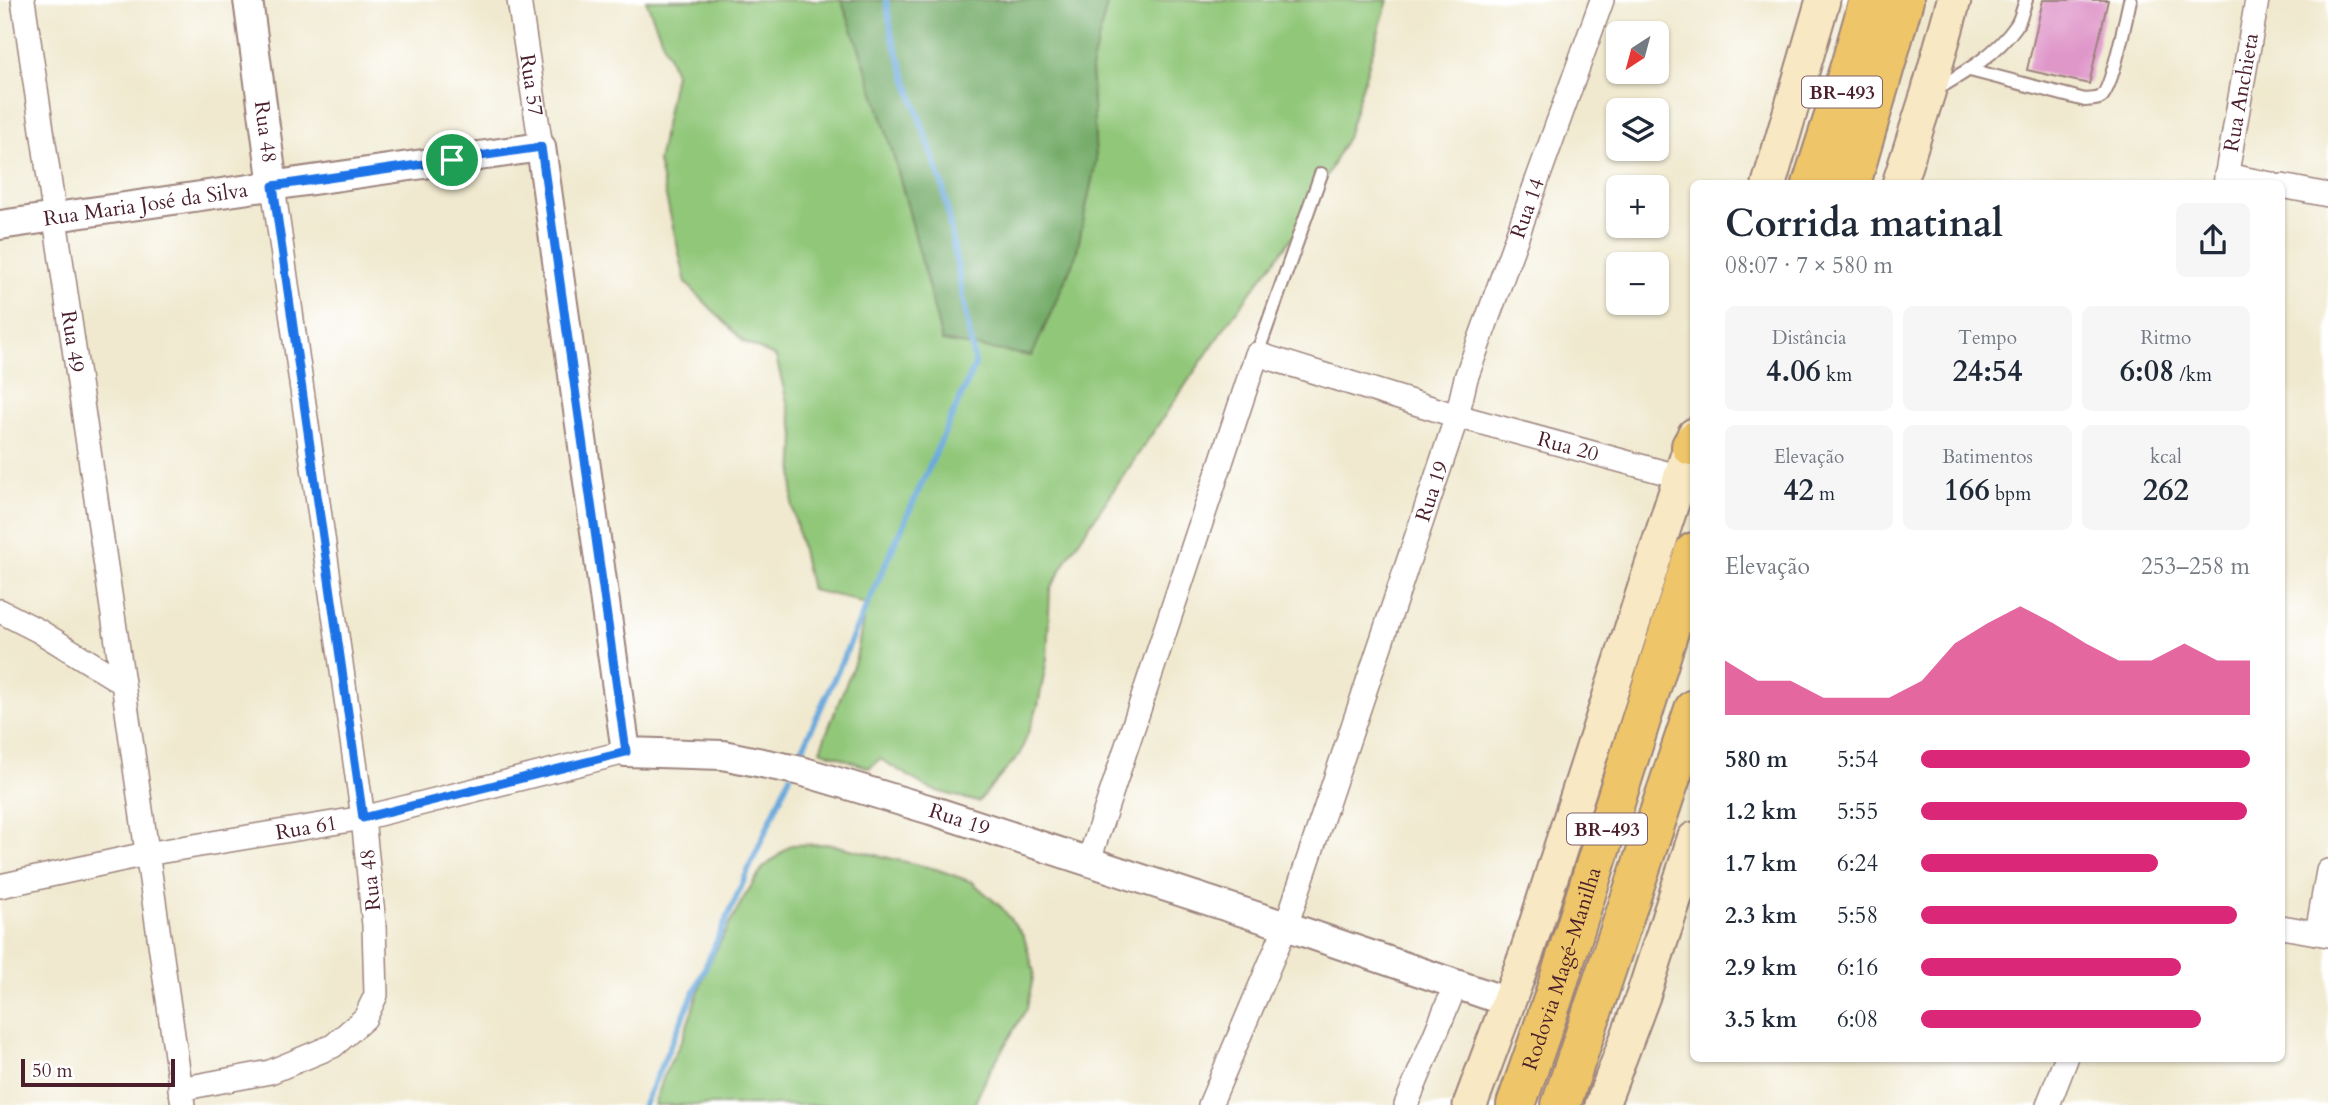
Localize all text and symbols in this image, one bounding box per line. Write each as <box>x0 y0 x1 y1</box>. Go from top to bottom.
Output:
north arrow <box>1606 21 1670 84</box>
map controls <box>1606 21 1669 315</box>
street label: Rua Anchieta <box>2217 31 2266 154</box>
street label: Rua 57 <box>512 52 550 118</box>
road number: BR-493 <box>1802 76 1882 108</box>
button: layers <box>1606 98 1669 161</box>
street label: Rua 48 <box>247 99 284 165</box>
pin <box>422 130 482 190</box>
icon: arrive <box>433 141 471 179</box>
street label: Rua 14 <box>1503 174 1552 242</box>
street label: Rua Maria José da Silva <box>42 175 250 234</box>
button: + <box>1606 175 1669 238</box>
text: Corrida matinal <box>1725 198 2003 250</box>
button: share <box>2176 203 2250 277</box>
text: 08:07 · 7 × 580 m <box>1725 250 1893 281</box>
button: − <box>1606 252 1669 315</box>
street label: Rua 49 <box>54 308 91 375</box>
text: Distância <box>1772 325 1846 351</box>
text: Tempo <box>1958 325 2017 351</box>
text: Ritmo <box>2140 325 2191 351</box>
text: 4.06 <box>1766 351 1821 392</box>
text: 24:54 <box>1952 351 2023 392</box>
text: 6:08 <box>2120 351 2174 392</box>
text: km <box>1821 362 1852 388</box>
text: /km <box>2174 362 2212 388</box>
street label: Rua 20 <box>1534 425 1602 469</box>
text: Elevação <box>1774 444 1844 470</box>
text: Batimentos <box>1942 444 2033 470</box>
text: kcal <box>2150 444 2182 470</box>
street label: Rua 19 <box>1409 457 1456 526</box>
text: 42 <box>1783 470 1814 511</box>
text: 166 <box>1944 470 1990 511</box>
text: 262 <box>2143 470 2189 511</box>
text: m <box>1814 481 1835 507</box>
text: bpm <box>1990 481 2031 507</box>
text: Elevação <box>1725 551 1810 582</box>
text: 253–258 m <box>2141 551 2250 582</box>
text: 580 m <box>1725 744 1788 775</box>
text: 5:54 <box>1837 744 1878 775</box>
street label: Rua 19 <box>925 796 994 843</box>
text: 1.2 km <box>1725 796 1797 827</box>
text: 5:55 <box>1837 796 1878 827</box>
street label: Rua 61 <box>273 808 340 847</box>
road number: BR-493 <box>1567 814 1647 844</box>
street label: Rua 48 <box>353 847 388 912</box>
text: 1.7 km <box>1725 848 1797 879</box>
text: 6:24 <box>1837 848 1878 879</box>
street label: Rodovia Magé-Manilha <box>1515 863 1609 1074</box>
text: 2.3 km <box>1725 900 1797 931</box>
text: 5:58 <box>1837 900 1878 931</box>
text: 2.9 km <box>1725 952 1797 983</box>
text: 6:16 <box>1837 952 1878 983</box>
text: 3.5 km <box>1725 1004 1797 1035</box>
text: 6:08 <box>1837 1004 1878 1035</box>
scale bar <box>21 1056 175 1088</box>
text: 50 m <box>32 1058 73 1084</box>

